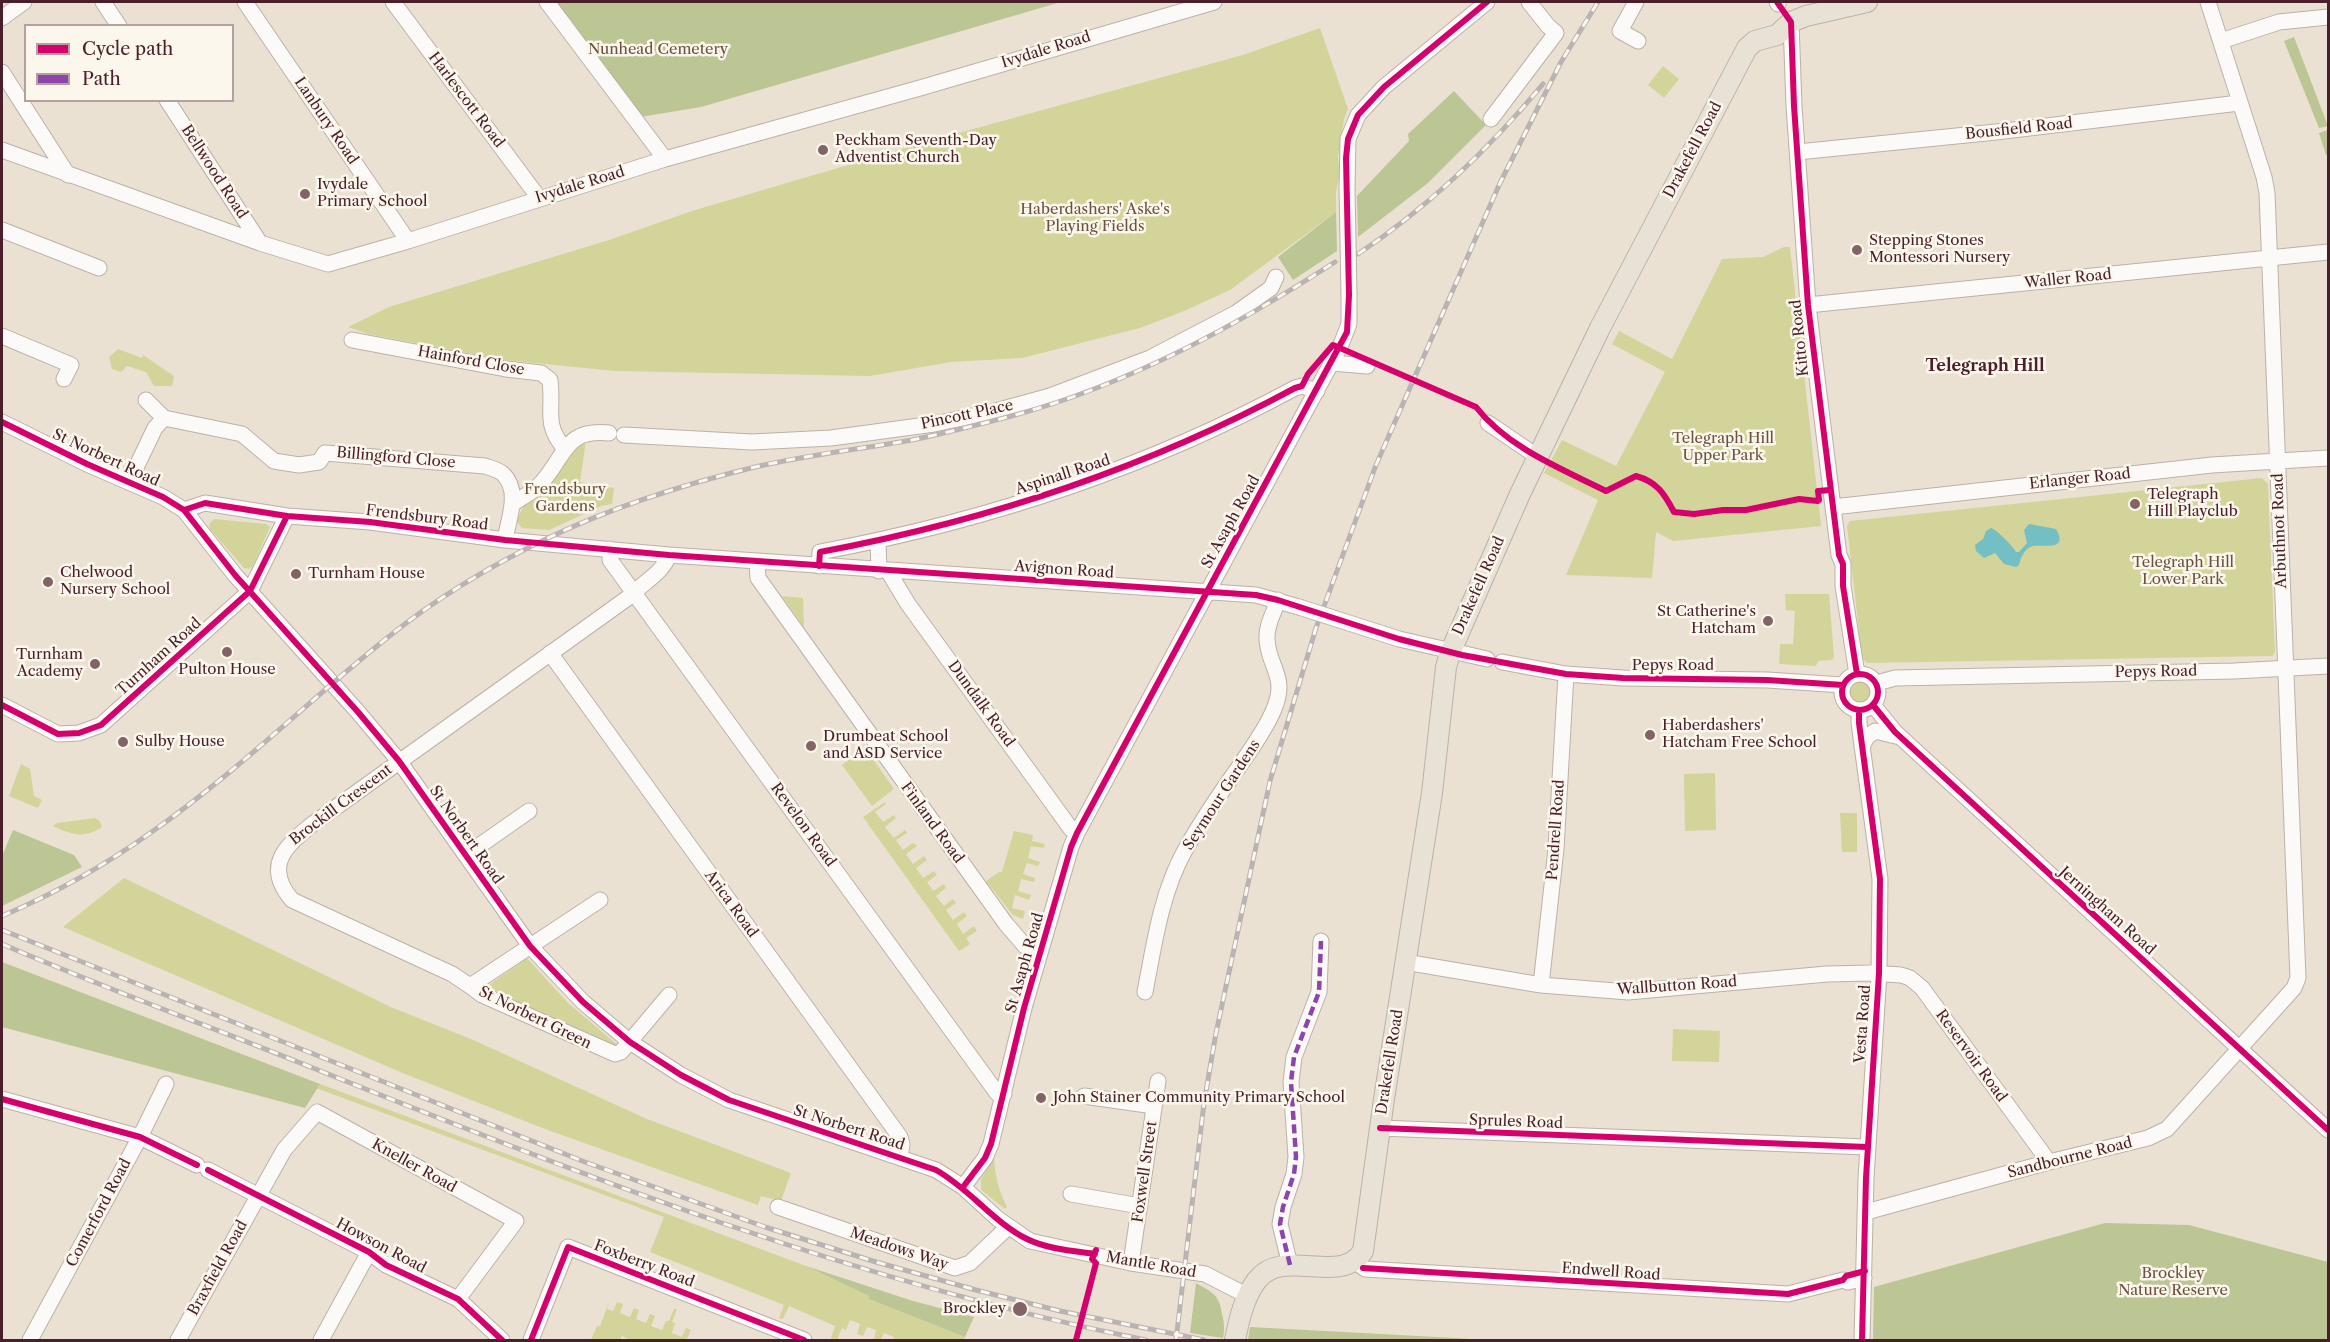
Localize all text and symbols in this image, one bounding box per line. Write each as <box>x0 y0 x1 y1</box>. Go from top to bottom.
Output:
legend <box>24 24 234 102</box>
street label: Ivydale Road <box>999 28 1093 72</box>
text: Cycle path <box>82 38 173 60</box>
park label: Nunhead Cemetery <box>588 41 728 59</box>
street label: Harlescott Road <box>424 49 508 151</box>
text: Path <box>82 68 121 90</box>
street label: Lanbury Road <box>290 74 362 168</box>
street label: Drakefell Road <box>1660 99 1726 201</box>
street label: Bousfield Road <box>1964 114 2074 144</box>
street label: Bellwood Road <box>177 122 251 222</box>
place label: Peckham Seventh-Day Adventist Church <box>835 132 997 167</box>
marker: Peckham Seventh-Day Adventist Church <box>816 143 830 157</box>
street label: Ivydale Road <box>533 163 627 207</box>
place label: Ivydale Primary School <box>317 176 427 211</box>
marker: Ivydale Primary School <box>298 187 312 201</box>
park label: Haberdashers' Aske's Playing Fields <box>1020 201 1170 236</box>
place label: Stepping Stones Montessori Nursery <box>1869 232 2010 267</box>
marker: Stepping Stones Montessori Nursery <box>1850 243 1864 257</box>
street label: Waller Road <box>2023 265 2113 293</box>
street label: Kitto Road <box>1787 299 1813 377</box>
street label: Hainford Close <box>416 343 526 379</box>
district label: Telegraph Hill <box>1925 356 2045 376</box>
street label: Pincott Place <box>919 396 1015 434</box>
street label: St Norbert Road <box>50 425 162 491</box>
park label: Telegraph Hill Upper Park <box>1672 430 1774 465</box>
street label: Billingford Close <box>336 444 456 472</box>
street label: Aspinall Road <box>1013 451 1113 499</box>
street label: Erlanger Road <box>2028 465 2132 493</box>
street label: St Asaph Road <box>1198 472 1264 572</box>
street label: Arbuthnot Road <box>2269 473 2291 589</box>
park label: Frendsbury Gardens <box>524 481 606 516</box>
place label: Telegraph Hill Playclub <box>2147 486 2238 521</box>
marker: Telegraph Hill Playclub <box>2128 497 2142 511</box>
street label: Frendsbury Road <box>365 502 489 534</box>
street label: Drakefell Road <box>1449 534 1509 638</box>
park label: Telegraph Hill Lower Park <box>2132 554 2234 589</box>
street label: Avignon Road <box>1014 558 1114 582</box>
place label: Chelwood Nursery School <box>60 564 170 599</box>
place label: Turnham House <box>308 565 425 583</box>
marker: Turnham House <box>289 567 303 581</box>
marker: Chelwood Nursery School <box>41 575 55 589</box>
place label: St Catherine's Hatcham <box>1657 603 1756 638</box>
street label: Turnham Road <box>113 614 205 700</box>
marker: St Catherine's Hatcham <box>1761 614 1775 628</box>
marker: Pulton House <box>220 645 234 659</box>
place label: Turnham Academy <box>16 646 83 681</box>
marker: Turnham Academy <box>88 657 102 671</box>
street label: Dundalk Road <box>944 657 1018 751</box>
street label: Pepys Road <box>1632 657 1714 675</box>
place label: Pulton House <box>178 661 276 679</box>
street label: Pepys Road <box>2115 662 2197 682</box>
place label: Haberdashers' Hatcham Free School <box>1662 717 1817 752</box>
place label: Drumbeat School and ASD Service <box>823 728 948 763</box>
marker: Haberdashers' Hatcham Free School <box>1643 728 1657 742</box>
place label: Sulby House <box>135 733 225 751</box>
marker: Sulby House <box>116 735 130 749</box>
street label: Seymour Gardens <box>1180 737 1264 853</box>
marker: Drumbeat School and ASD Service <box>804 739 818 753</box>
street label: Brockill Crescent <box>286 761 396 849</box>
street label: Finland Road <box>897 779 967 867</box>
street label: Pendrell Road <box>1544 779 1568 881</box>
street label: Revelon Road <box>767 780 839 870</box>
street label: St Norbert Road <box>425 782 507 888</box>
street label: Jerningham Road <box>2055 863 2159 959</box>
street label: Arica Road <box>701 867 761 941</box>
street label: St Asaph Road <box>1002 911 1048 1015</box>
street label: Wallbutton Road <box>1616 973 1738 999</box>
street label: St Norbert Green <box>476 983 594 1053</box>
street label: Vesta Road <box>1851 984 1875 1064</box>
street label: Reservoir Road <box>1932 1006 2010 1106</box>
street label: Drakefell Road <box>1373 1008 1407 1116</box>
place label: John Stainer Community Primary School <box>1053 1089 1345 1107</box>
marker: John Stainer Community Primary School <box>1034 1091 1048 1105</box>
street label: St Norbert Road <box>791 1102 907 1154</box>
street label: Sprules Road <box>1469 1111 1563 1133</box>
street label: Foxwell Street <box>1129 1120 1161 1224</box>
street label: Sandbourne Road <box>2006 1134 2134 1182</box>
street label: Kneller Road <box>368 1135 460 1197</box>
street label: Comerford Road <box>63 1156 135 1270</box>
street label: Howson Road <box>333 1215 429 1277</box>
street label: Braxfield Road <box>184 1217 252 1319</box>
street label: Meadows Way <box>848 1224 950 1274</box>
street label: Foxberry Road <box>591 1237 697 1291</box>
street label: Mantle Road <box>1104 1248 1198 1282</box>
street label: Endwell Road <box>1561 1260 1661 1284</box>
park label: Brockley Nature Reserve <box>2118 1265 2228 1300</box>
place label: Brockley <box>943 1300 1006 1318</box>
marker: Brockley <box>1011 1300 1029 1318</box>

